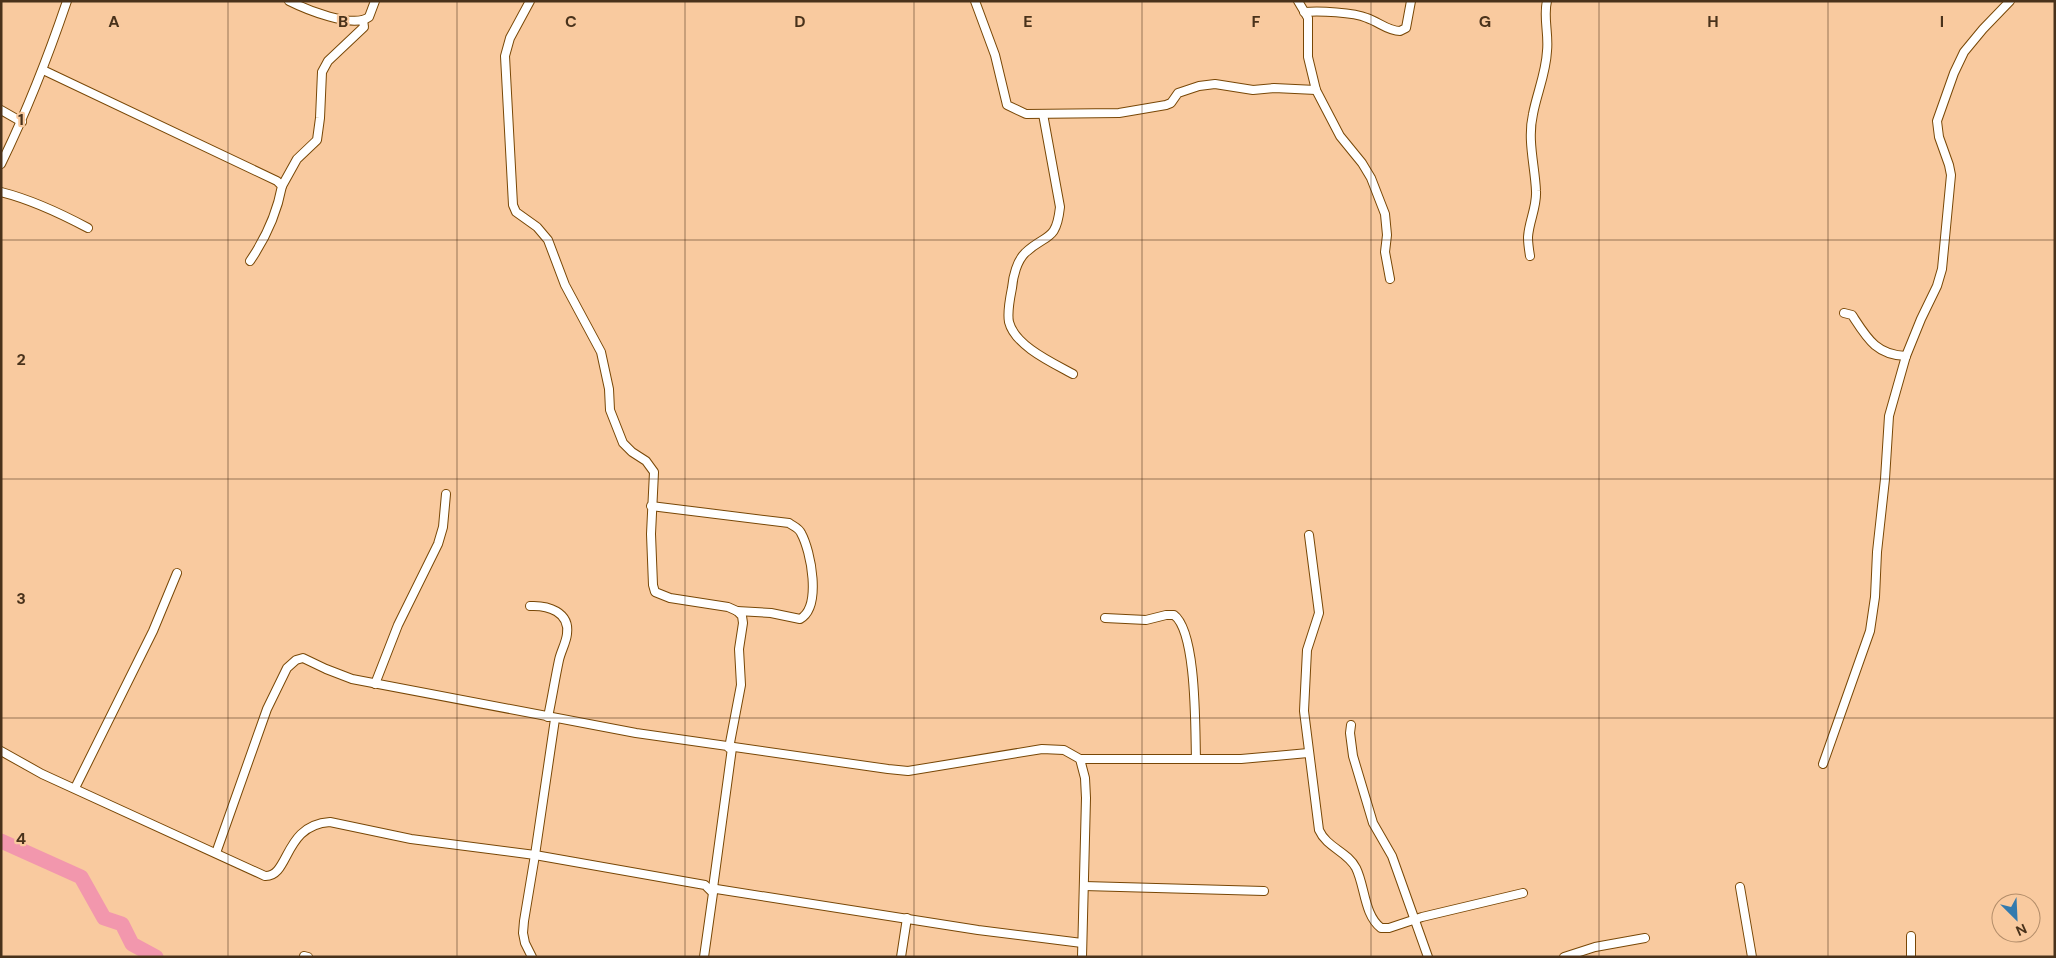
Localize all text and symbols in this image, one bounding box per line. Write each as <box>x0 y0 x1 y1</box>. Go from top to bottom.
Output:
text: A <box>108 11 120 32</box>
text: B <box>338 11 348 32</box>
text: C <box>565 11 577 32</box>
text: D <box>794 11 806 32</box>
text: E <box>1023 11 1033 32</box>
text: F <box>1252 11 1261 32</box>
text: G <box>1479 11 1491 32</box>
text: H <box>1707 11 1719 32</box>
text: I <box>1940 11 1944 32</box>
text: 1 <box>18 109 24 130</box>
text: 2 <box>16 349 26 370</box>
text: 3 <box>16 588 26 609</box>
text: 4 <box>16 828 26 849</box>
north arrow <box>1991 893 2041 943</box>
text: N <box>2013 920 2030 940</box>

